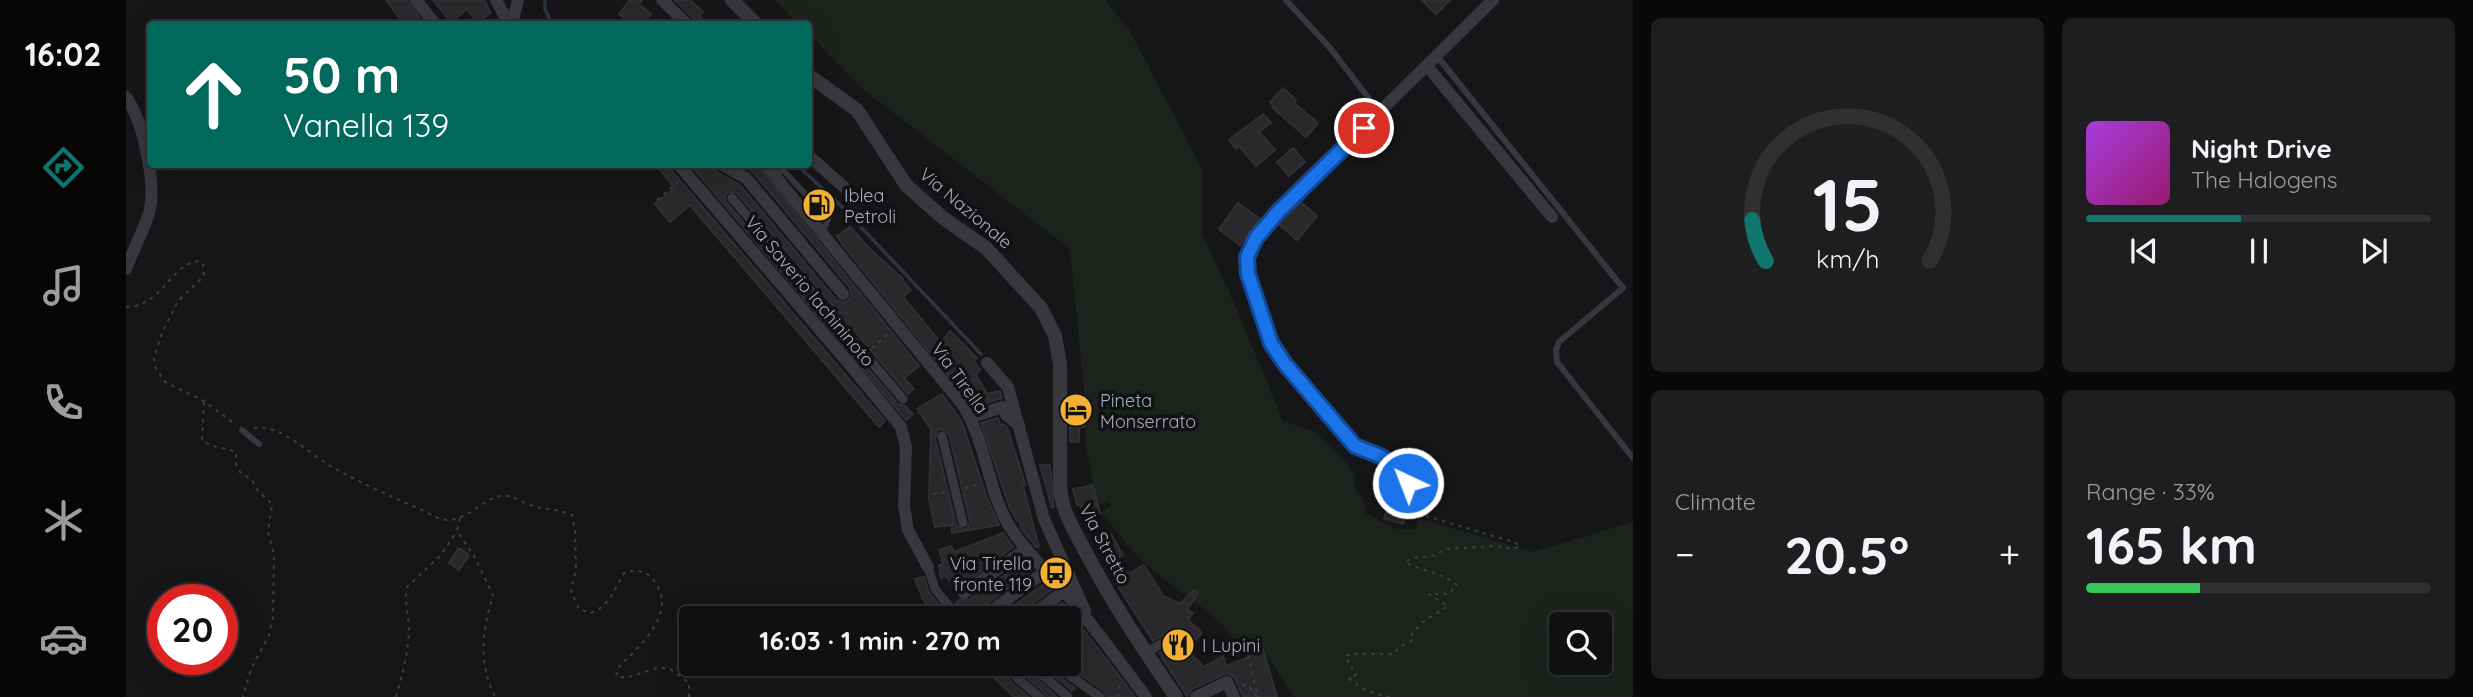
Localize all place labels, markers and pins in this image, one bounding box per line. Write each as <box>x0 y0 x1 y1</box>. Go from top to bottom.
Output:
pin <box>1334 98 1394 158</box>
place label: Iblea Petroli <box>844 184 896 228</box>
fuel station icon: Iblea Petroli <box>800 186 838 224</box>
place label: Pineta Monserrato <box>1100 389 1196 433</box>
hotel icon: Pineta Monserrato <box>1057 391 1095 429</box>
place label: Via Tirella fronte 119 <box>950 552 1032 596</box>
bus stop icon: Via Tirella fronte 119 <box>1037 554 1075 592</box>
restaurant icon: I Lupini <box>1159 626 1197 664</box>
place label: I Lupini <box>1202 634 1260 657</box>

